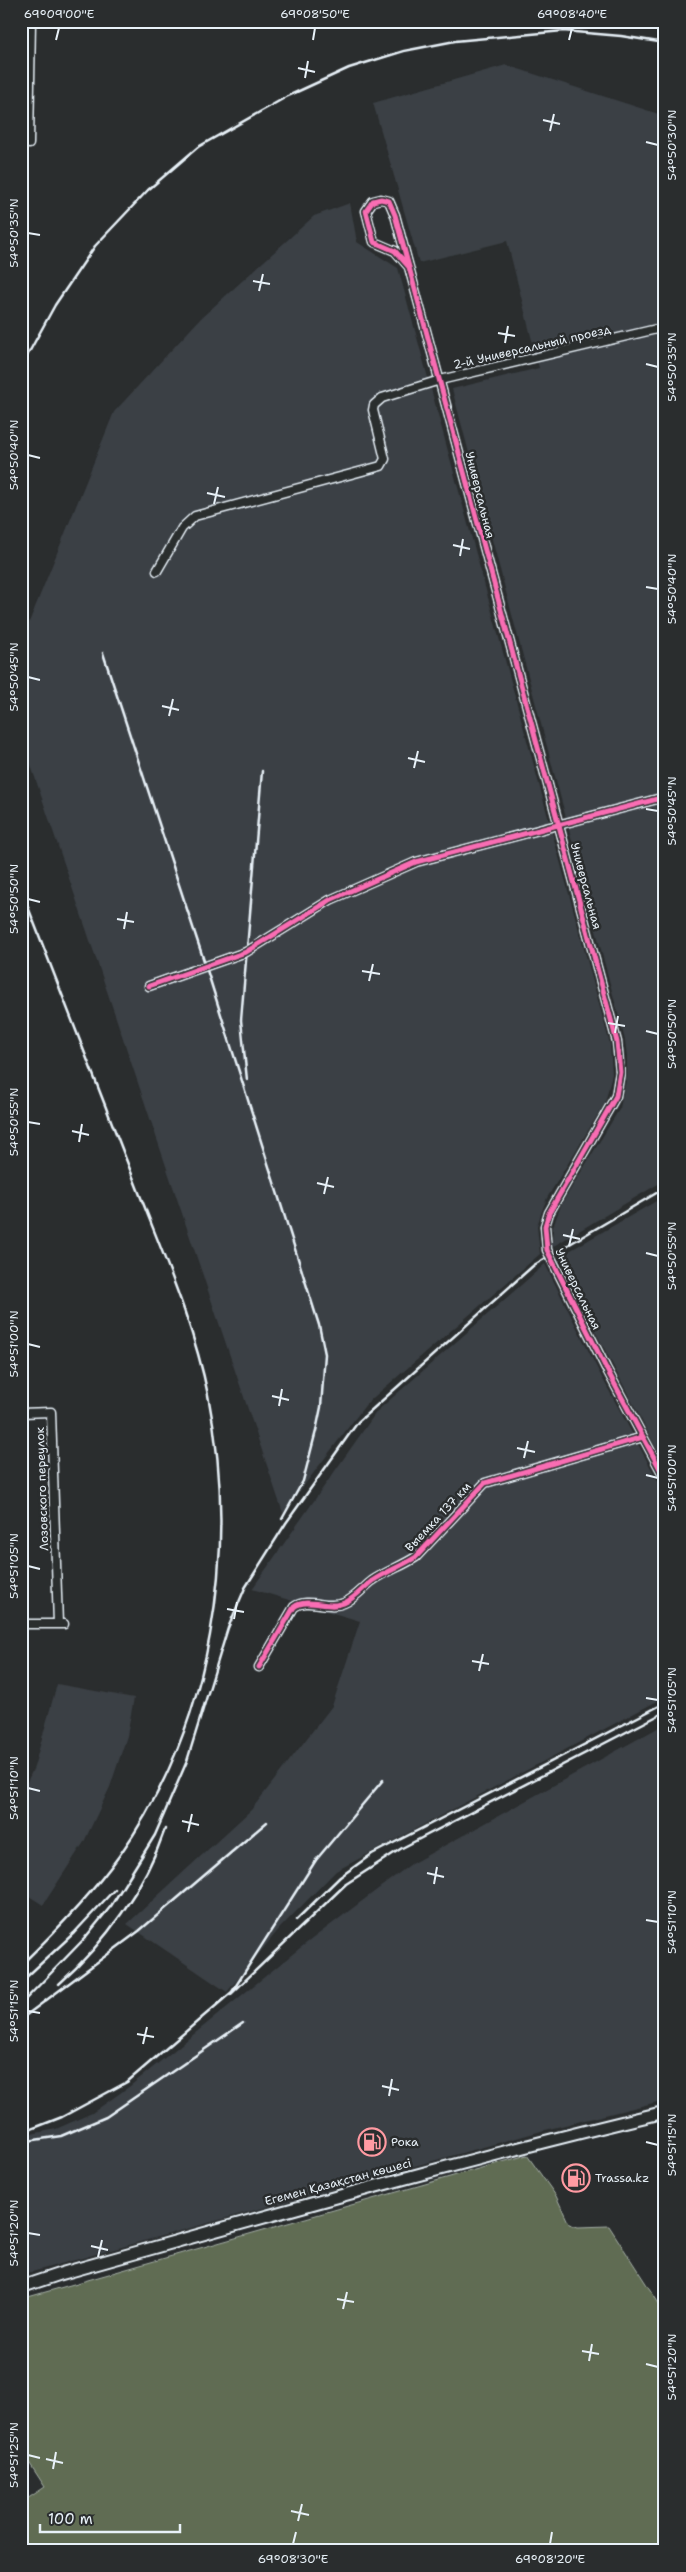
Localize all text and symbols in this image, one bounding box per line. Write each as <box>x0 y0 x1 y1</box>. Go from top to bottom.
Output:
text: 69°09'00"E <box>24 6 94 22</box>
text: 69°08'50"E <box>280 6 350 22</box>
text: 69°08'40"E <box>537 6 607 22</box>
text: 54°50'30"N <box>664 110 680 180</box>
text: 54°50'35"N <box>6 198 22 268</box>
street label: 2-й Универсальный проезд <box>452 321 613 373</box>
text: 54°50'35"N <box>664 332 680 402</box>
text: 54°50'40"N <box>6 420 22 490</box>
street label: Универсальная <box>461 450 499 540</box>
text: 54°50'40"N <box>664 554 680 624</box>
text: 54°50'45"N <box>6 642 22 712</box>
text: 54°50'45"N <box>664 776 680 846</box>
street label: Универсальная <box>567 841 605 931</box>
text: 54°50'50"N <box>6 864 22 934</box>
text: 54°50'50"N <box>664 999 680 1069</box>
text: 54°50'55"N <box>6 1088 22 1156</box>
text: 54°50'55"N <box>664 1222 680 1290</box>
street label: Универсальная <box>551 1245 605 1333</box>
text: 54°51'00"N <box>6 1310 22 1378</box>
street label: Лозовского переулок <box>32 1426 52 1551</box>
text: 54°51'00"N <box>664 1444 680 1512</box>
street label: Выемка 137 км <box>402 1479 474 1555</box>
text: 54°51'05"N <box>6 1533 22 1599</box>
text: 54°51'05"N <box>664 1667 680 1733</box>
text: 54°51'10"N <box>6 1756 22 1820</box>
text: 54°51'10"N <box>664 1890 680 1954</box>
text: 54°51'15"N <box>6 1980 22 2042</box>
text: 54°51'15"N <box>664 2114 680 2176</box>
fuel station icon: Рока <box>357 2127 387 2157</box>
place label: Рока <box>391 2134 419 2150</box>
street label: Егемен Қазақстан көшесі <box>263 2155 413 2209</box>
fuel station icon: Trassa.kz <box>561 2163 591 2193</box>
place label: Trassa.kz <box>595 2170 649 2186</box>
text: 54°51'20"N <box>6 2200 22 2266</box>
text: 54°51'20"N <box>664 2334 680 2400</box>
text: 54°51'25"N <box>6 2422 22 2488</box>
scale bar <box>40 2502 180 2534</box>
text: 100 m <box>48 2509 93 2529</box>
text: 69°08'30"E <box>258 2551 328 2567</box>
text: 69°08'20"E <box>515 2551 585 2567</box>

